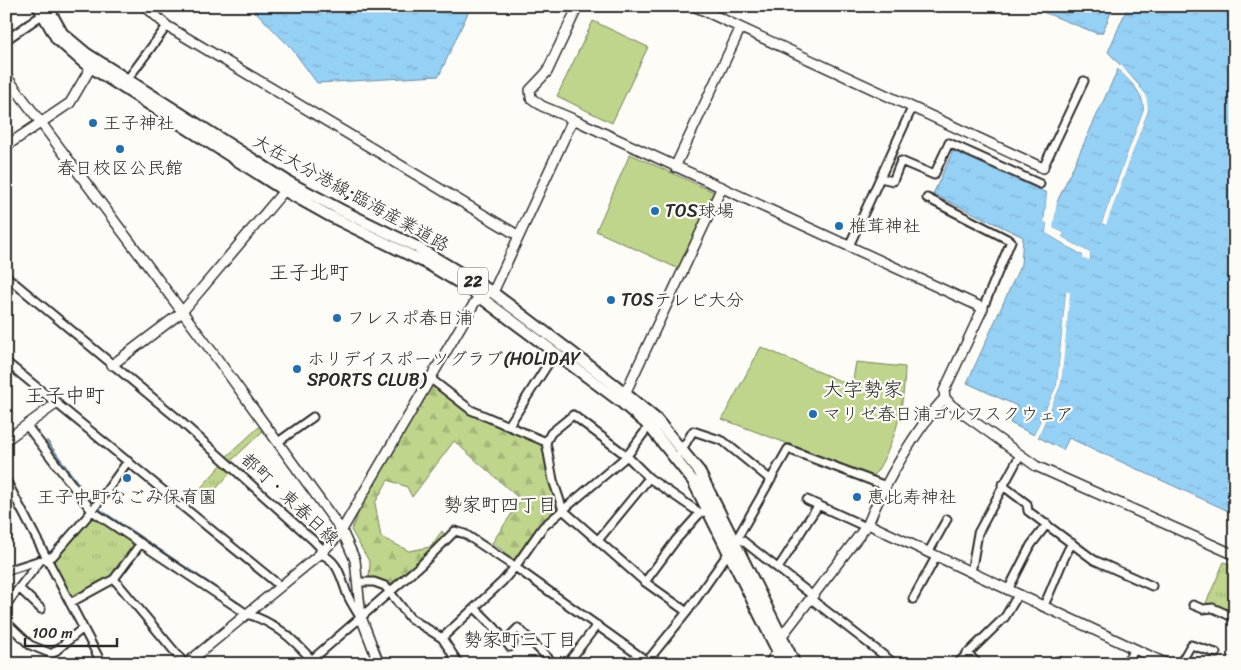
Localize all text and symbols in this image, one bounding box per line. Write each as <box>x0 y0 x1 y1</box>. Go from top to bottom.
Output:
place label: 王子神社 <box>103 107 175 139</box>
marker: 王子神社 <box>87 117 99 129</box>
street label: 大在大分港線;臨海産業道路 <box>246 125 456 261</box>
marker: 春日校区公民館 <box>114 143 126 155</box>
place label: 春日校区公民館 <box>57 152 183 184</box>
place label: TOS球場 <box>665 195 734 227</box>
marker: TOS球場 <box>649 205 661 217</box>
place label: 椎茸神社 <box>849 210 921 242</box>
marker: 椎茸神社 <box>833 220 845 232</box>
district label: 王子北町 <box>269 255 349 290</box>
road number: 22 <box>458 268 488 294</box>
place label: TOSテレビ大分 <box>621 284 744 316</box>
marker: TOSテレビ大分 <box>605 294 617 306</box>
place label: フレスポ春日浦 <box>347 302 473 334</box>
marker: フレスポ春日浦 <box>331 312 343 324</box>
place label: ホリデイスポーツグラブ(HOLIDAY SPORTS CLUB) <box>307 343 581 396</box>
marker: ホリデイスポーツグラブ(HOLIDAY SPORTS CLUB) <box>291 363 303 375</box>
district label: 大字勢家 <box>823 372 903 407</box>
district label: 王子中町 <box>25 378 105 413</box>
place label: マリゼ春日浦ゴルフスクウェア <box>823 398 1074 430</box>
marker: マリゼ春日浦ゴルフスクウェア <box>807 408 819 420</box>
street label: 都町・東春日線 <box>233 444 347 554</box>
marker: 王子中町なごみ保育園 <box>121 472 133 484</box>
place label: 王子中町なごみ保育園 <box>37 481 217 513</box>
place label: 恵比寿神社 <box>867 481 957 513</box>
district label: 勢家町四丁目 <box>443 488 557 521</box>
marker: 恵比寿神社 <box>851 491 863 503</box>
scale bar <box>25 615 118 647</box>
text: 100 m <box>32 620 73 646</box>
district label: 勢家町三丁目 <box>463 623 577 656</box>

